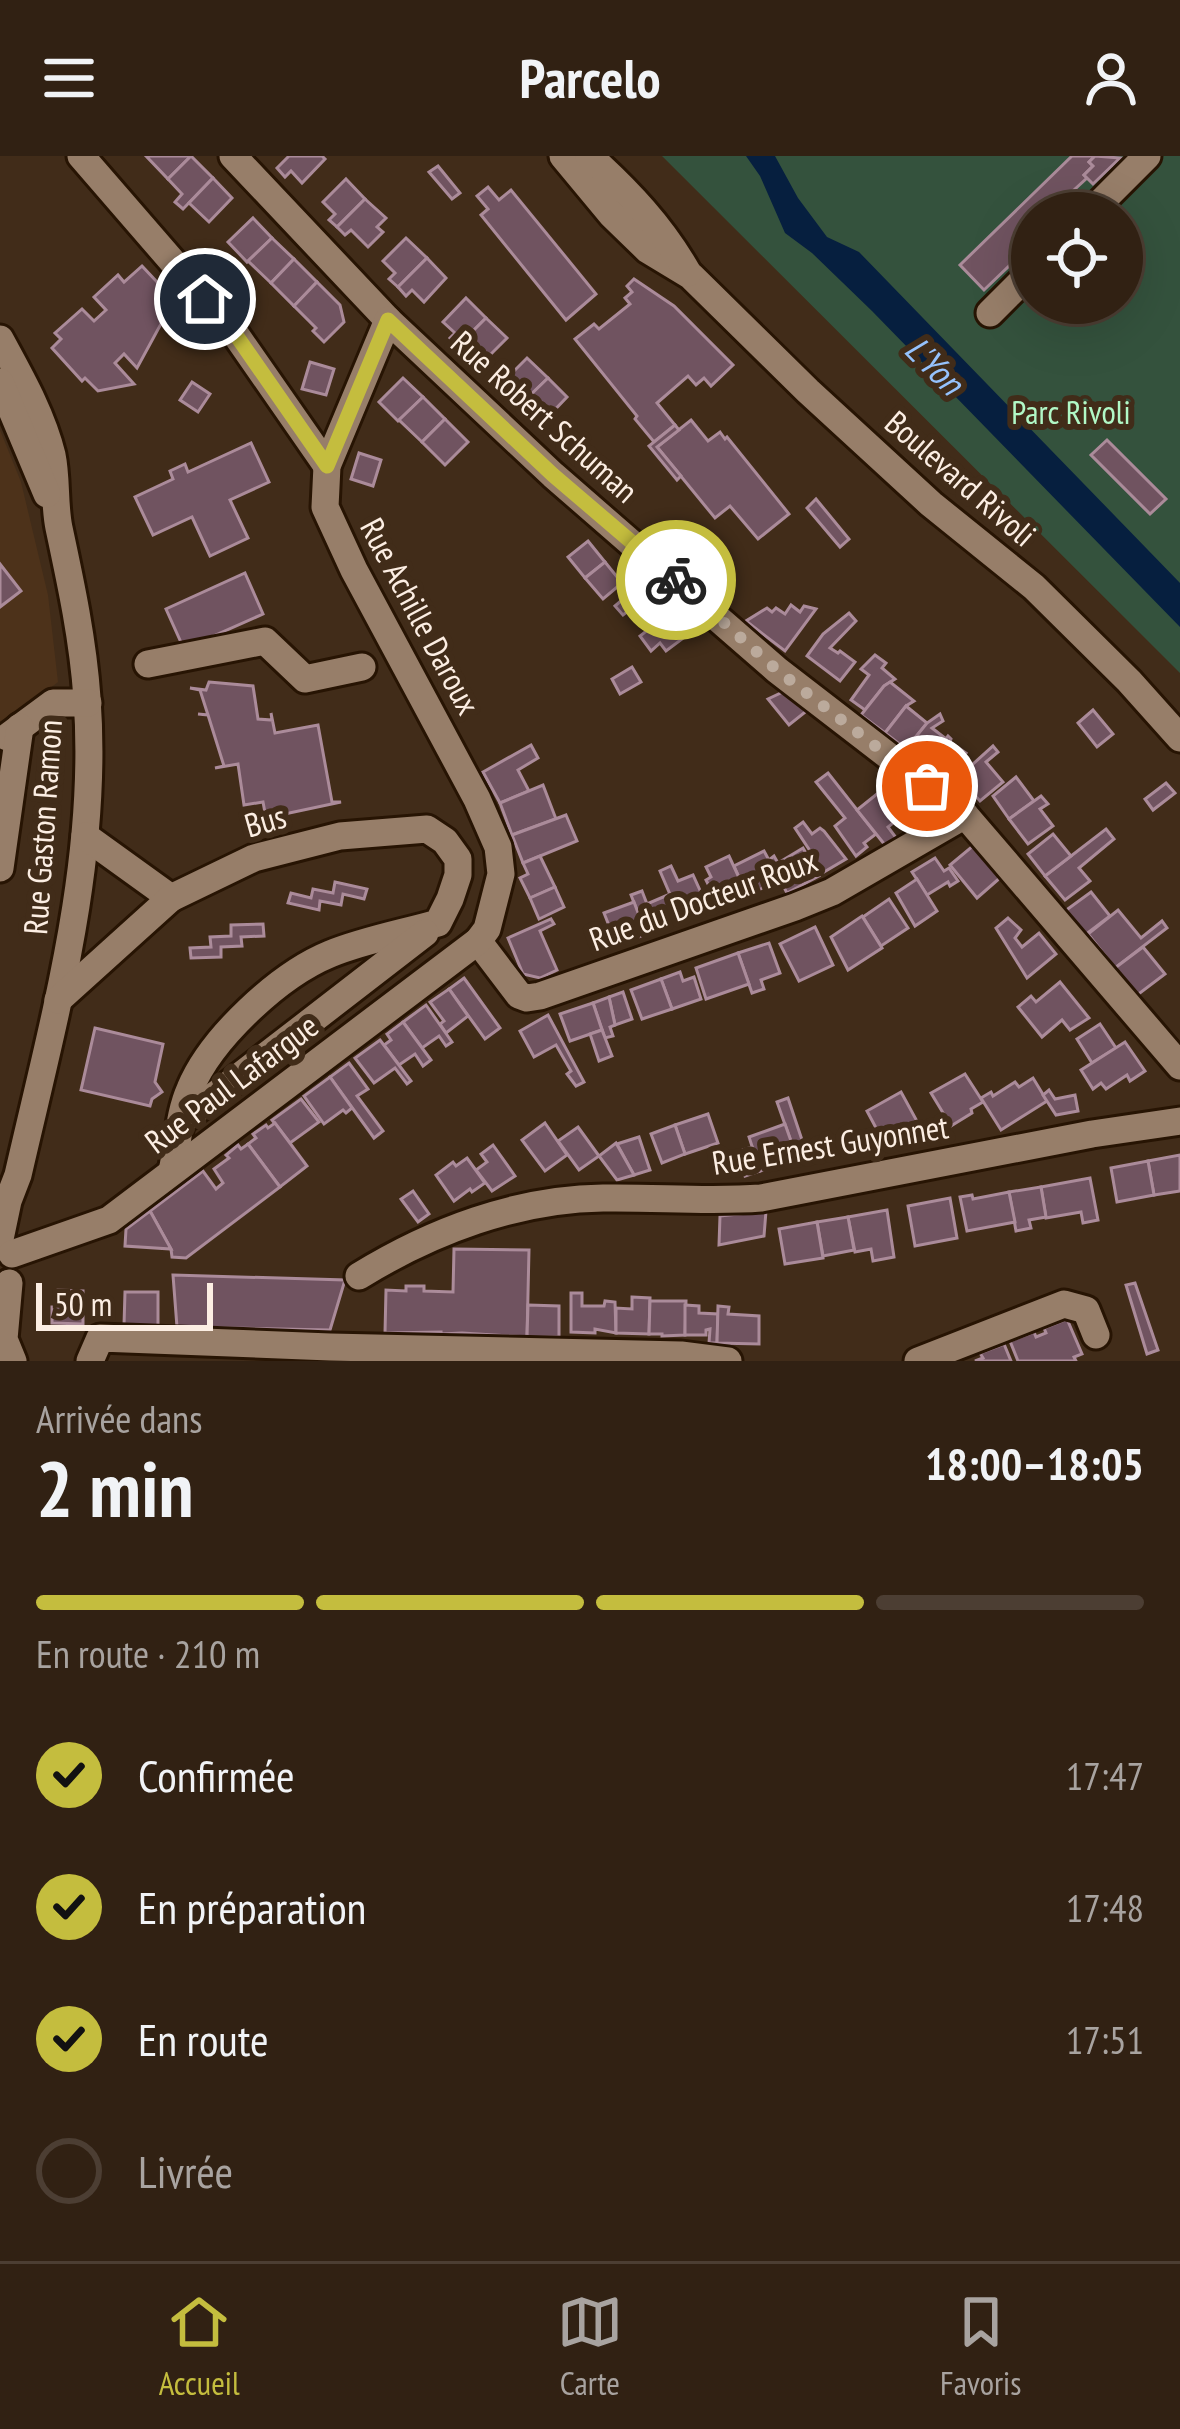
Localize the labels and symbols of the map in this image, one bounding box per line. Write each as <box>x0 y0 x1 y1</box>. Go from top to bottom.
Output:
pin <box>154 248 256 350</box>
street label: Rue Robert Schuman <box>442 321 648 511</box>
water label: L'Yon <box>896 326 976 406</box>
park label: Parc Rivoli <box>1011 390 1131 433</box>
street label: Boulevard Rivoli <box>877 401 1045 555</box>
street label: Rue Achille Daroux <box>351 510 491 722</box>
courier <box>616 520 736 640</box>
street label: Rue Gaston Ramon <box>13 718 71 936</box>
pin <box>876 735 978 837</box>
street label: Bus <box>239 794 291 846</box>
street label: Rue du Docteur Roux <box>583 838 823 960</box>
street label: Rue Paul Lafargue <box>136 1004 326 1162</box>
street label: Rue Ernest Guyonnet <box>709 1104 951 1184</box>
scale bar <box>36 1277 213 1330</box>

